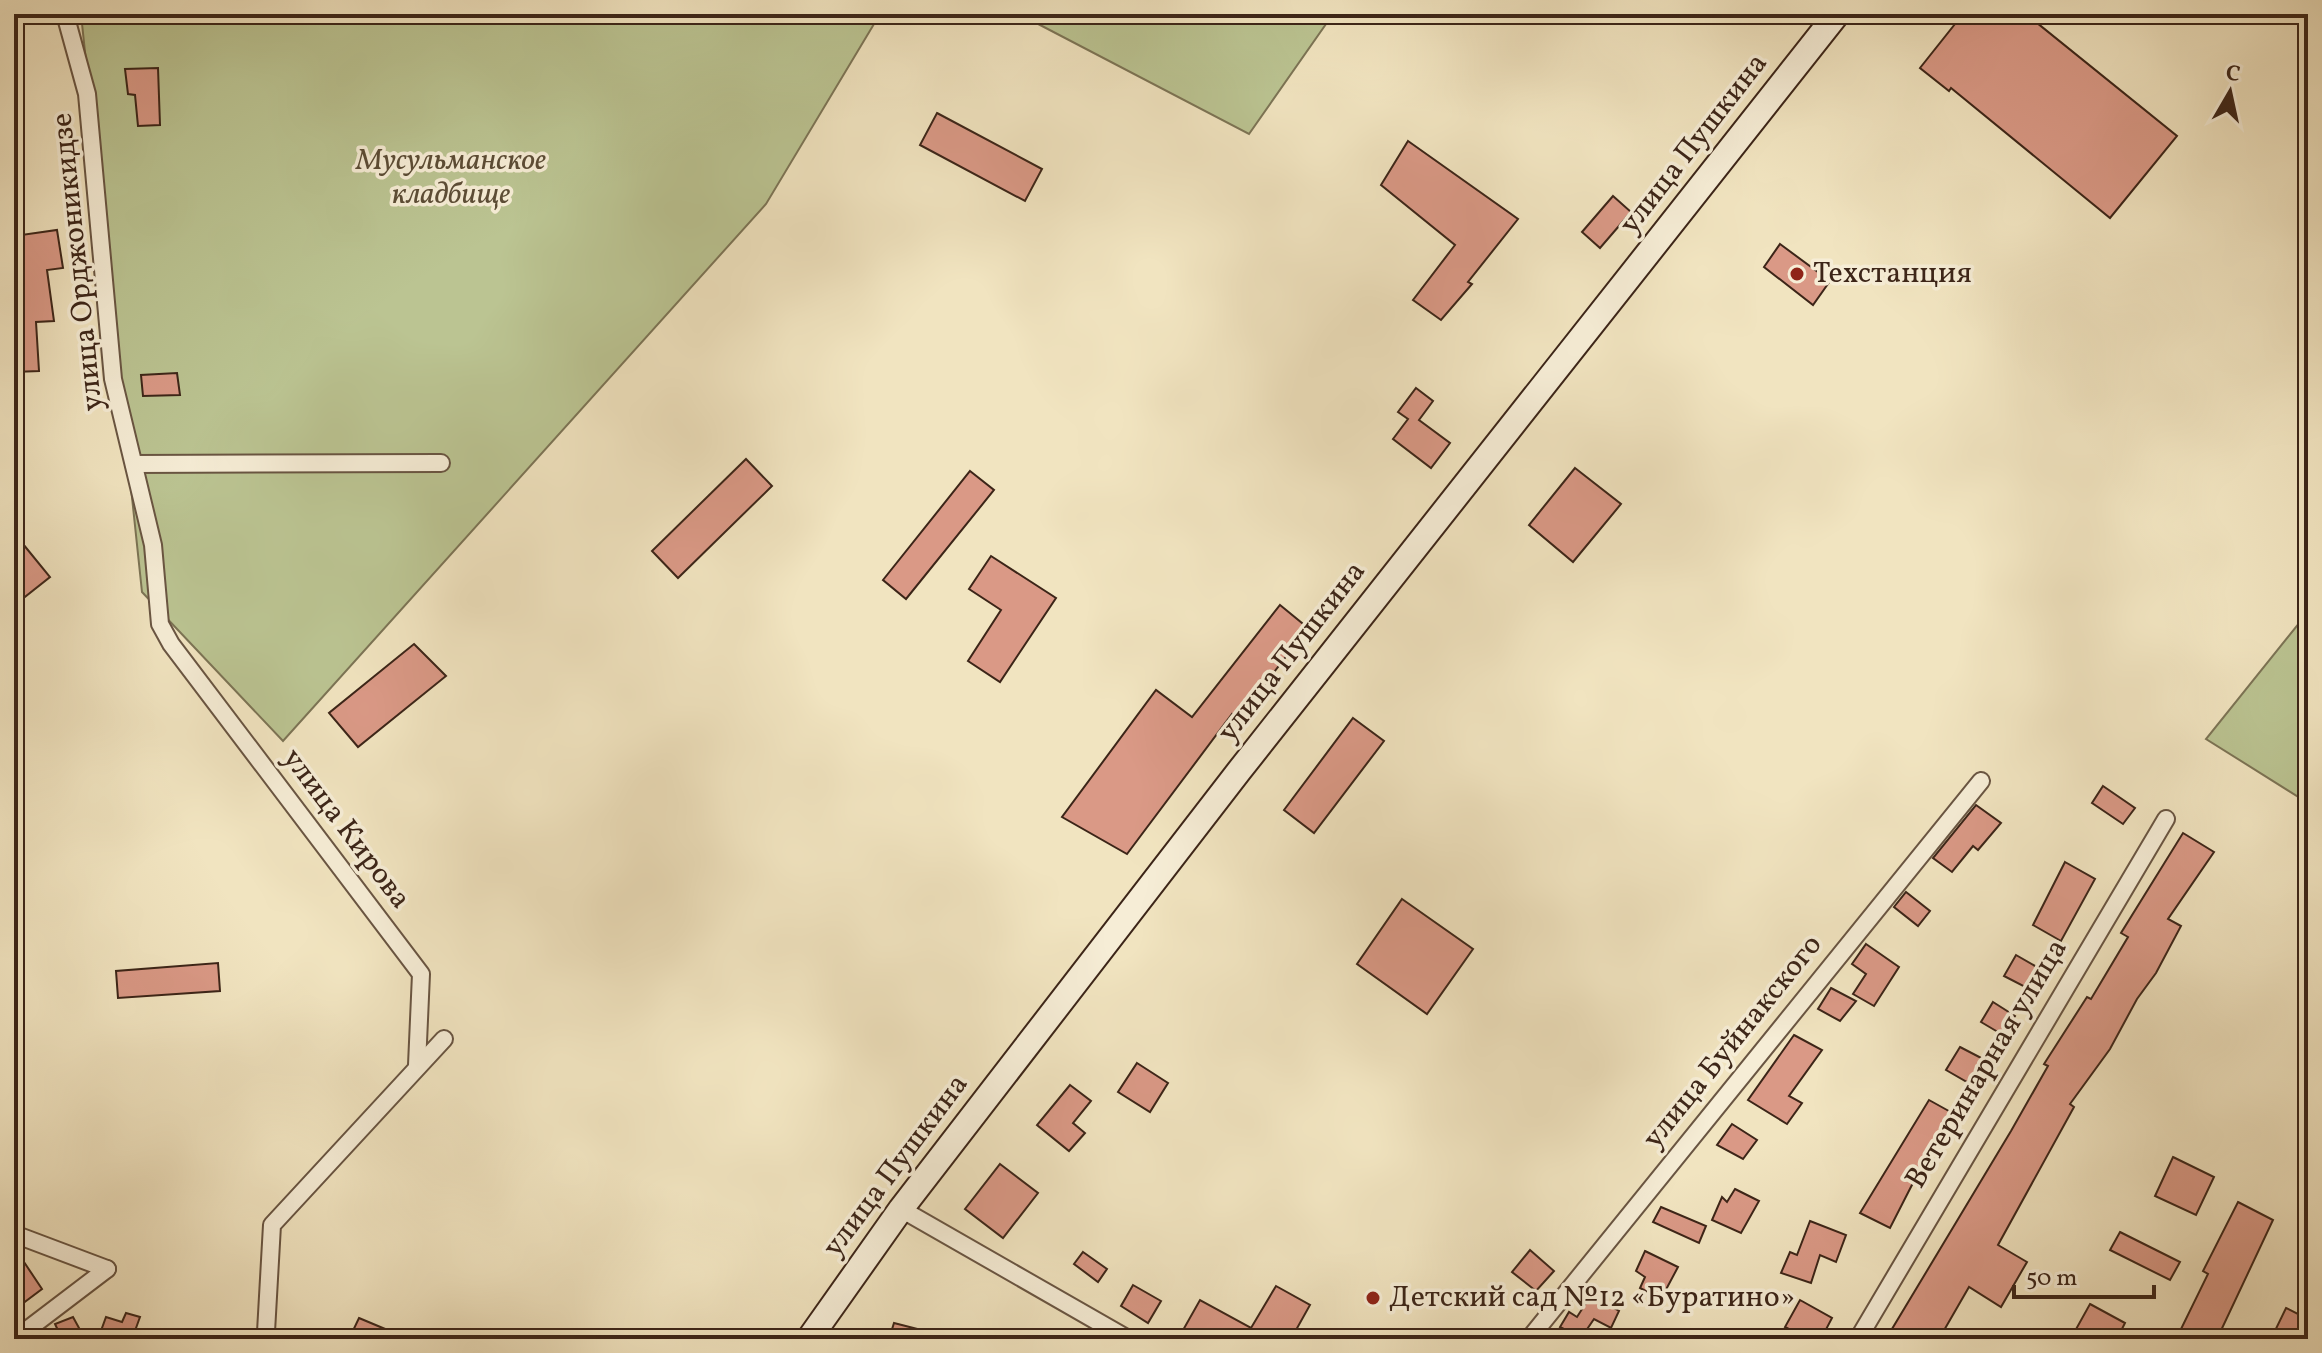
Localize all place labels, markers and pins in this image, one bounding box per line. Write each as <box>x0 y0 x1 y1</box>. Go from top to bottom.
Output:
place label: Техстанция <box>1813 253 1972 295</box>
marker: Техстанция <box>1788 265 1806 283</box>
place label: Детский сад №12 «Буратино» <box>1389 1277 1795 1319</box>
marker: Детский сад №12 «Буратино» <box>1364 1289 1382 1307</box>

